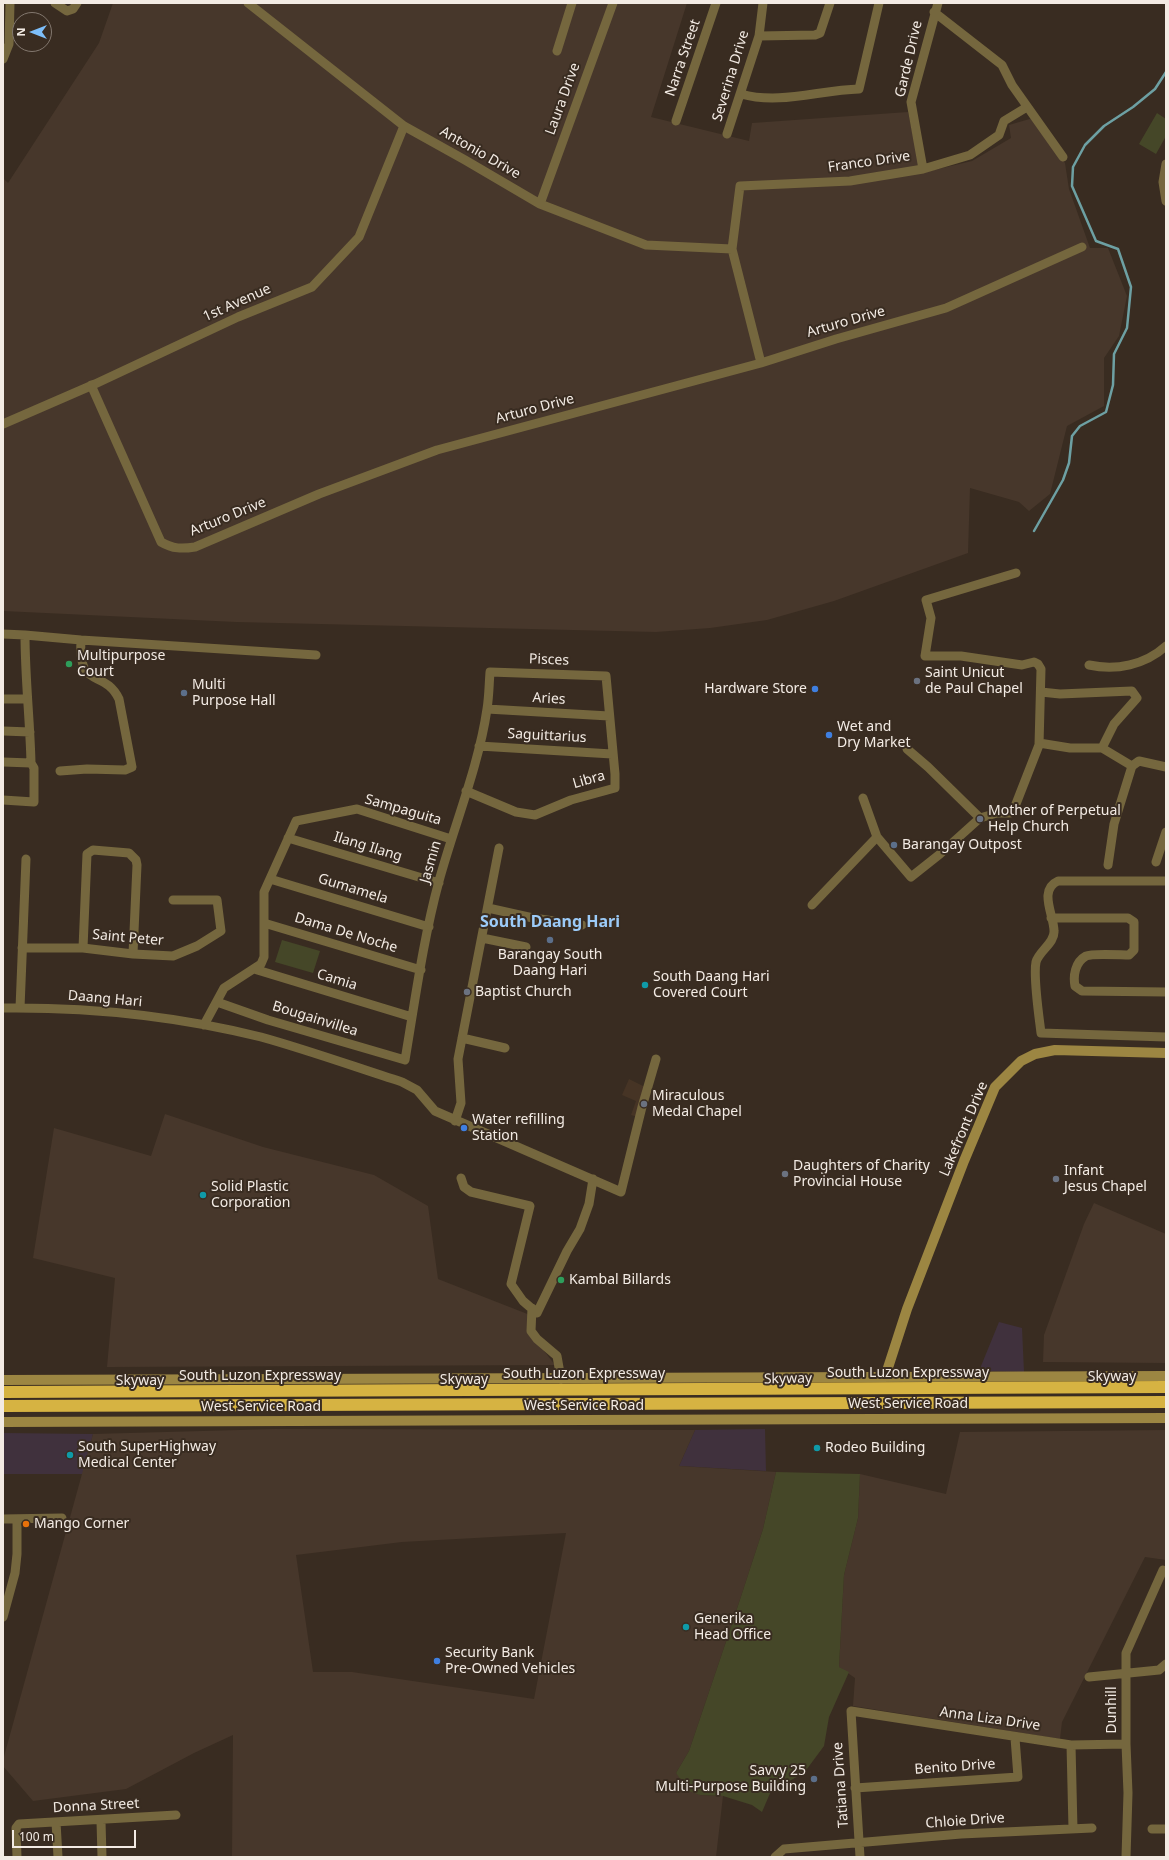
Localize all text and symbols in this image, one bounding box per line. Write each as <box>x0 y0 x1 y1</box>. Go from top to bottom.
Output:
north arrow <box>12 12 52 52</box>
street label: Narra Street <box>662 17 704 99</box>
street label: Garde Drive <box>892 19 926 99</box>
text: N <box>13 28 28 36</box>
street label: Severina Drive <box>709 28 753 124</box>
street label: Laura Drive <box>542 61 584 137</box>
street label: Antonio Drive <box>437 123 523 183</box>
street label: Franco Drive <box>827 148 911 176</box>
street label: 1st Avenue <box>200 281 274 325</box>
street label: Arturo Drive <box>805 303 887 341</box>
street label: Arturo Drive <box>494 390 576 428</box>
street label: Arturo Drive <box>187 494 269 540</box>
place label: Multipurpose Court <box>77 648 165 680</box>
street label: Pisces <box>529 651 569 669</box>
marker: Multipurpose Court <box>64 659 74 669</box>
place label: Saint Unicut de Paul Chapel <box>925 665 1023 698</box>
marker: Saint Unicut de Paul Chapel <box>912 676 922 686</box>
place label: Multi Purpose Hall <box>192 677 276 710</box>
place label: Hardware Store <box>704 681 807 697</box>
marker: Hardware Store <box>810 684 820 694</box>
marker: Multi Purpose Hall <box>179 688 189 698</box>
street label: Aries <box>532 690 566 708</box>
place label: Wet and Dry Market <box>837 719 911 752</box>
street label: Saguittarius <box>507 726 587 746</box>
marker: Wet and Dry Market <box>824 730 834 740</box>
street label: Libra <box>571 767 607 793</box>
street label: Sampaguita <box>363 791 443 829</box>
place label: Mother of Perpetual Help Church <box>988 803 1121 836</box>
marker: Mother of Perpetual Help Church <box>975 814 985 824</box>
street label: Ilang Ilang <box>332 829 404 865</box>
place label: Barangay Outpost <box>902 837 1022 853</box>
street label: Jasmin <box>417 839 445 885</box>
marker: Barangay Outpost <box>889 840 899 850</box>
street label: Gumamela <box>316 870 390 908</box>
street label: Dama De Noche <box>292 909 400 957</box>
district label: South Daang Hari <box>480 912 620 932</box>
street label: Saint Peter <box>92 927 164 949</box>
marker: Barangay South Daang Hari <box>545 935 555 945</box>
place label: Barangay South Daang Hari <box>498 947 602 980</box>
street label: Camia <box>315 966 359 994</box>
place label: South Daang Hari Covered Court <box>653 969 770 1002</box>
marker: South Daang Hari Covered Court <box>640 980 650 990</box>
place label: Baptist Church <box>475 984 572 1000</box>
street label: Daang Hari <box>67 987 143 1011</box>
marker: Baptist Church <box>462 987 472 997</box>
street label: Bougainvillea <box>270 998 360 1040</box>
street label: Lakefront Drive <box>936 1079 992 1179</box>
place label: Miraculous Medal Chapel <box>652 1088 742 1120</box>
marker: Miraculous Medal Chapel <box>639 1099 649 1109</box>
place label: Water refilling Station <box>472 1112 565 1144</box>
marker: Water refilling Station <box>459 1123 469 1133</box>
place label: Daughters of Charity Provincial House <box>793 1158 930 1190</box>
place label: Infant Jesus Chapel <box>1064 1163 1147 1196</box>
marker: Daughters of Charity Provincial House <box>780 1169 790 1179</box>
marker: Infant Jesus Chapel <box>1051 1174 1061 1184</box>
place label: Solid Plastic Corporation <box>211 1179 290 1212</box>
marker: Solid Plastic Corporation <box>198 1190 208 1200</box>
place label: Kambal Billards <box>569 1272 671 1288</box>
marker: Kambal Billards <box>556 1275 566 1285</box>
street label: South Luzon Expressway <box>827 1365 989 1381</box>
street label: South Luzon Expressway <box>503 1366 665 1382</box>
street label: South Luzon Expressway <box>179 1368 341 1384</box>
street label: Skyway <box>1088 1369 1136 1385</box>
street label: Skyway <box>764 1370 812 1388</box>
street label: Skyway <box>440 1372 488 1388</box>
street label: Skyway <box>116 1373 164 1389</box>
street label: West Service Road <box>848 1396 968 1412</box>
street label: West Service Road <box>524 1398 644 1414</box>
street label: West Service Road <box>201 1399 321 1415</box>
place label: South SuperHighway Medical Center <box>78 1439 216 1472</box>
place label: Rodeo Building <box>825 1440 925 1456</box>
marker: Rodeo Building <box>812 1443 822 1453</box>
marker: South SuperHighway Medical Center <box>65 1450 75 1460</box>
place label: Mango Corner <box>34 1516 129 1532</box>
marker: Mango Corner <box>21 1519 31 1529</box>
place label: Generika Head Office <box>694 1611 771 1644</box>
marker: Generika Head Office <box>681 1622 691 1632</box>
place label: Security Bank Pre-Owned Vehicles <box>445 1645 575 1678</box>
marker: Security Bank Pre-Owned Vehicles <box>432 1656 442 1666</box>
street label: Dunhill <box>1104 1686 1120 1734</box>
street label: Anna Liza Drive <box>939 1704 1041 1734</box>
street label: Tatiana Drive <box>830 1742 852 1828</box>
street label: Benito Drive <box>914 1756 996 1778</box>
place label: Savvy 25 Multi-Purpose Building <box>655 1763 806 1796</box>
marker: Savvy 25 Multi-Purpose Building <box>809 1774 819 1784</box>
street label: Donna Street <box>52 1795 140 1817</box>
street label: Chloie Drive <box>925 1810 1005 1832</box>
scale bar <box>14 1822 138 1848</box>
text: 100 m <box>19 1828 54 1845</box>

